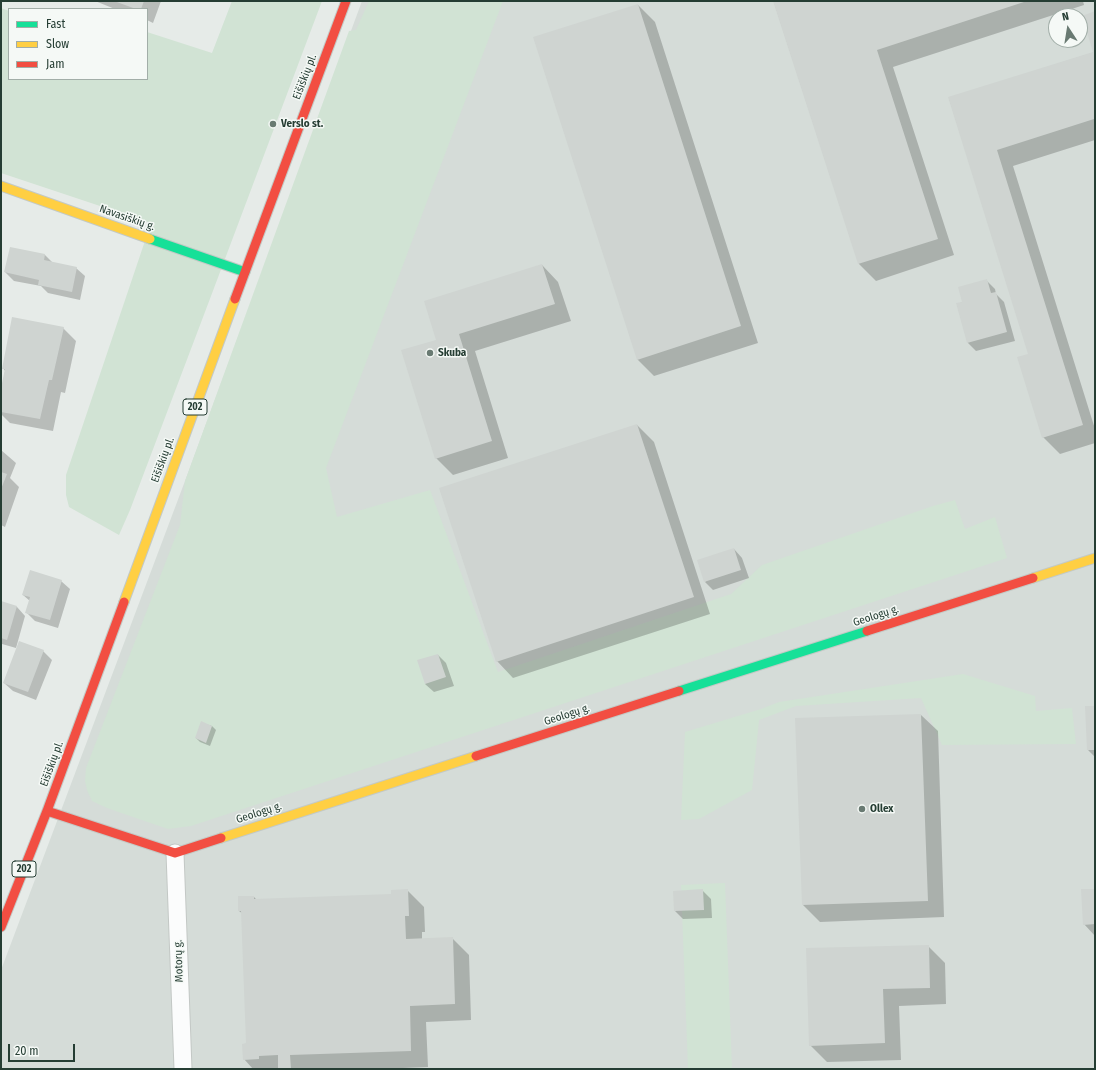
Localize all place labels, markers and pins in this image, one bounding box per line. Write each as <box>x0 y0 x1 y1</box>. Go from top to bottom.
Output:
place label: Verslo st. <box>281 117 323 131</box>
marker: Verslo st. <box>268 119 278 129</box>
place label: Skuba <box>438 346 466 360</box>
marker: Skuba <box>425 348 435 358</box>
place label: Ollex <box>870 802 893 816</box>
marker: Ollex <box>857 804 867 814</box>

